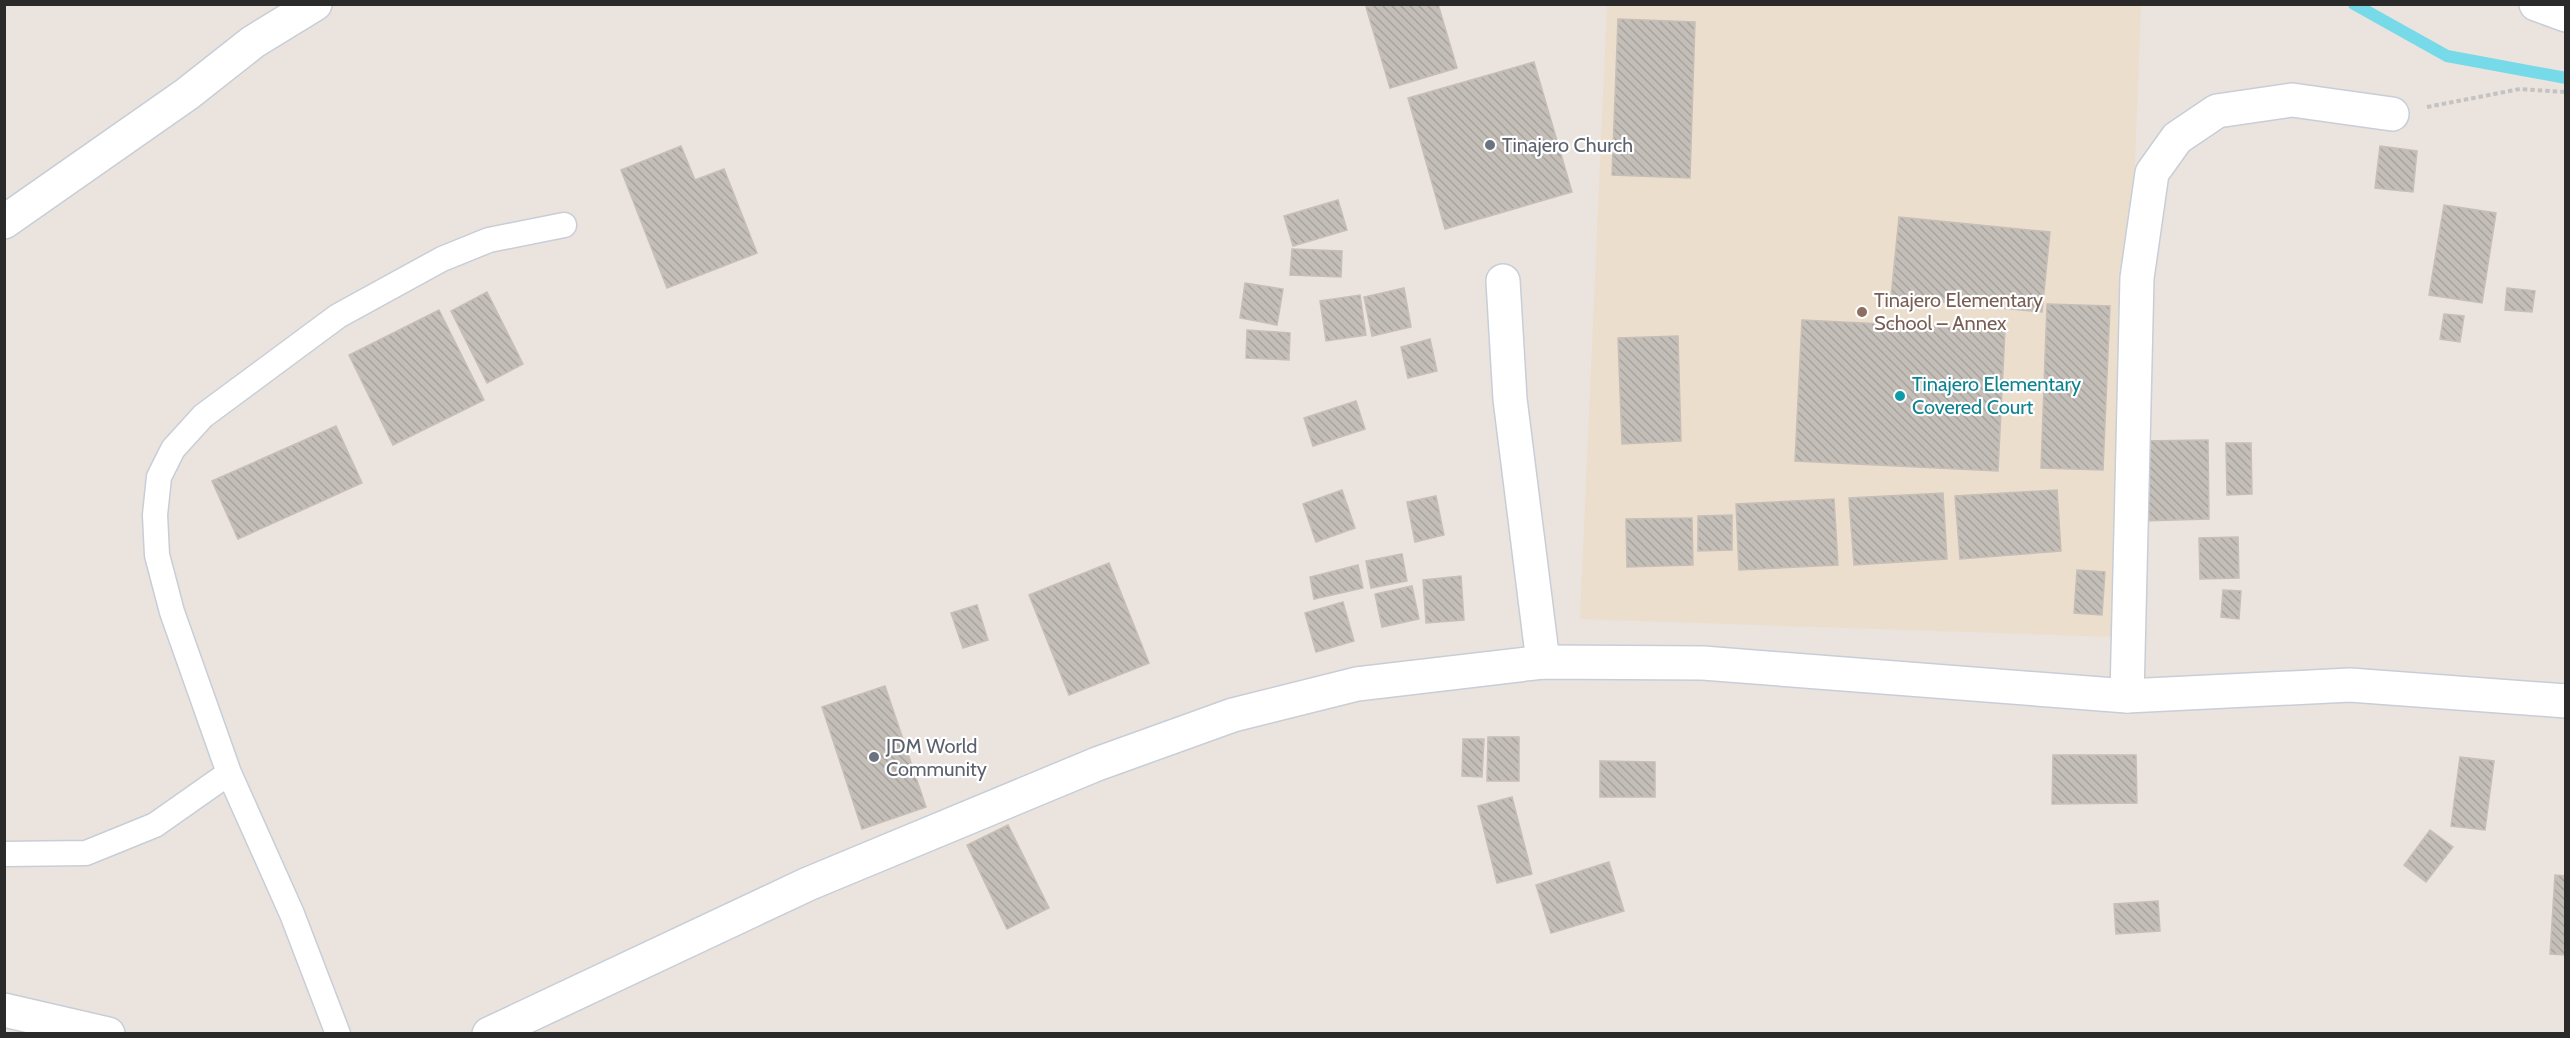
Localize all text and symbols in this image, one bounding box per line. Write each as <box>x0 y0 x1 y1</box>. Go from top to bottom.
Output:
place label: Tinajero Church <box>1502 133 1633 157</box>
marker: Tinajero Church <box>1483 138 1497 152</box>
place label: Tinajero Elementary School – Annex <box>1874 288 2043 335</box>
marker: Tinajero Elementary School – Annex <box>1855 305 1869 319</box>
place label: Tinajero Elementary Covered Court <box>1912 372 2081 419</box>
marker: Tinajero Elementary Covered Court <box>1893 389 1907 403</box>
place label: JDM World Community <box>885 734 987 781</box>
marker: JDM World Community <box>867 750 881 764</box>

